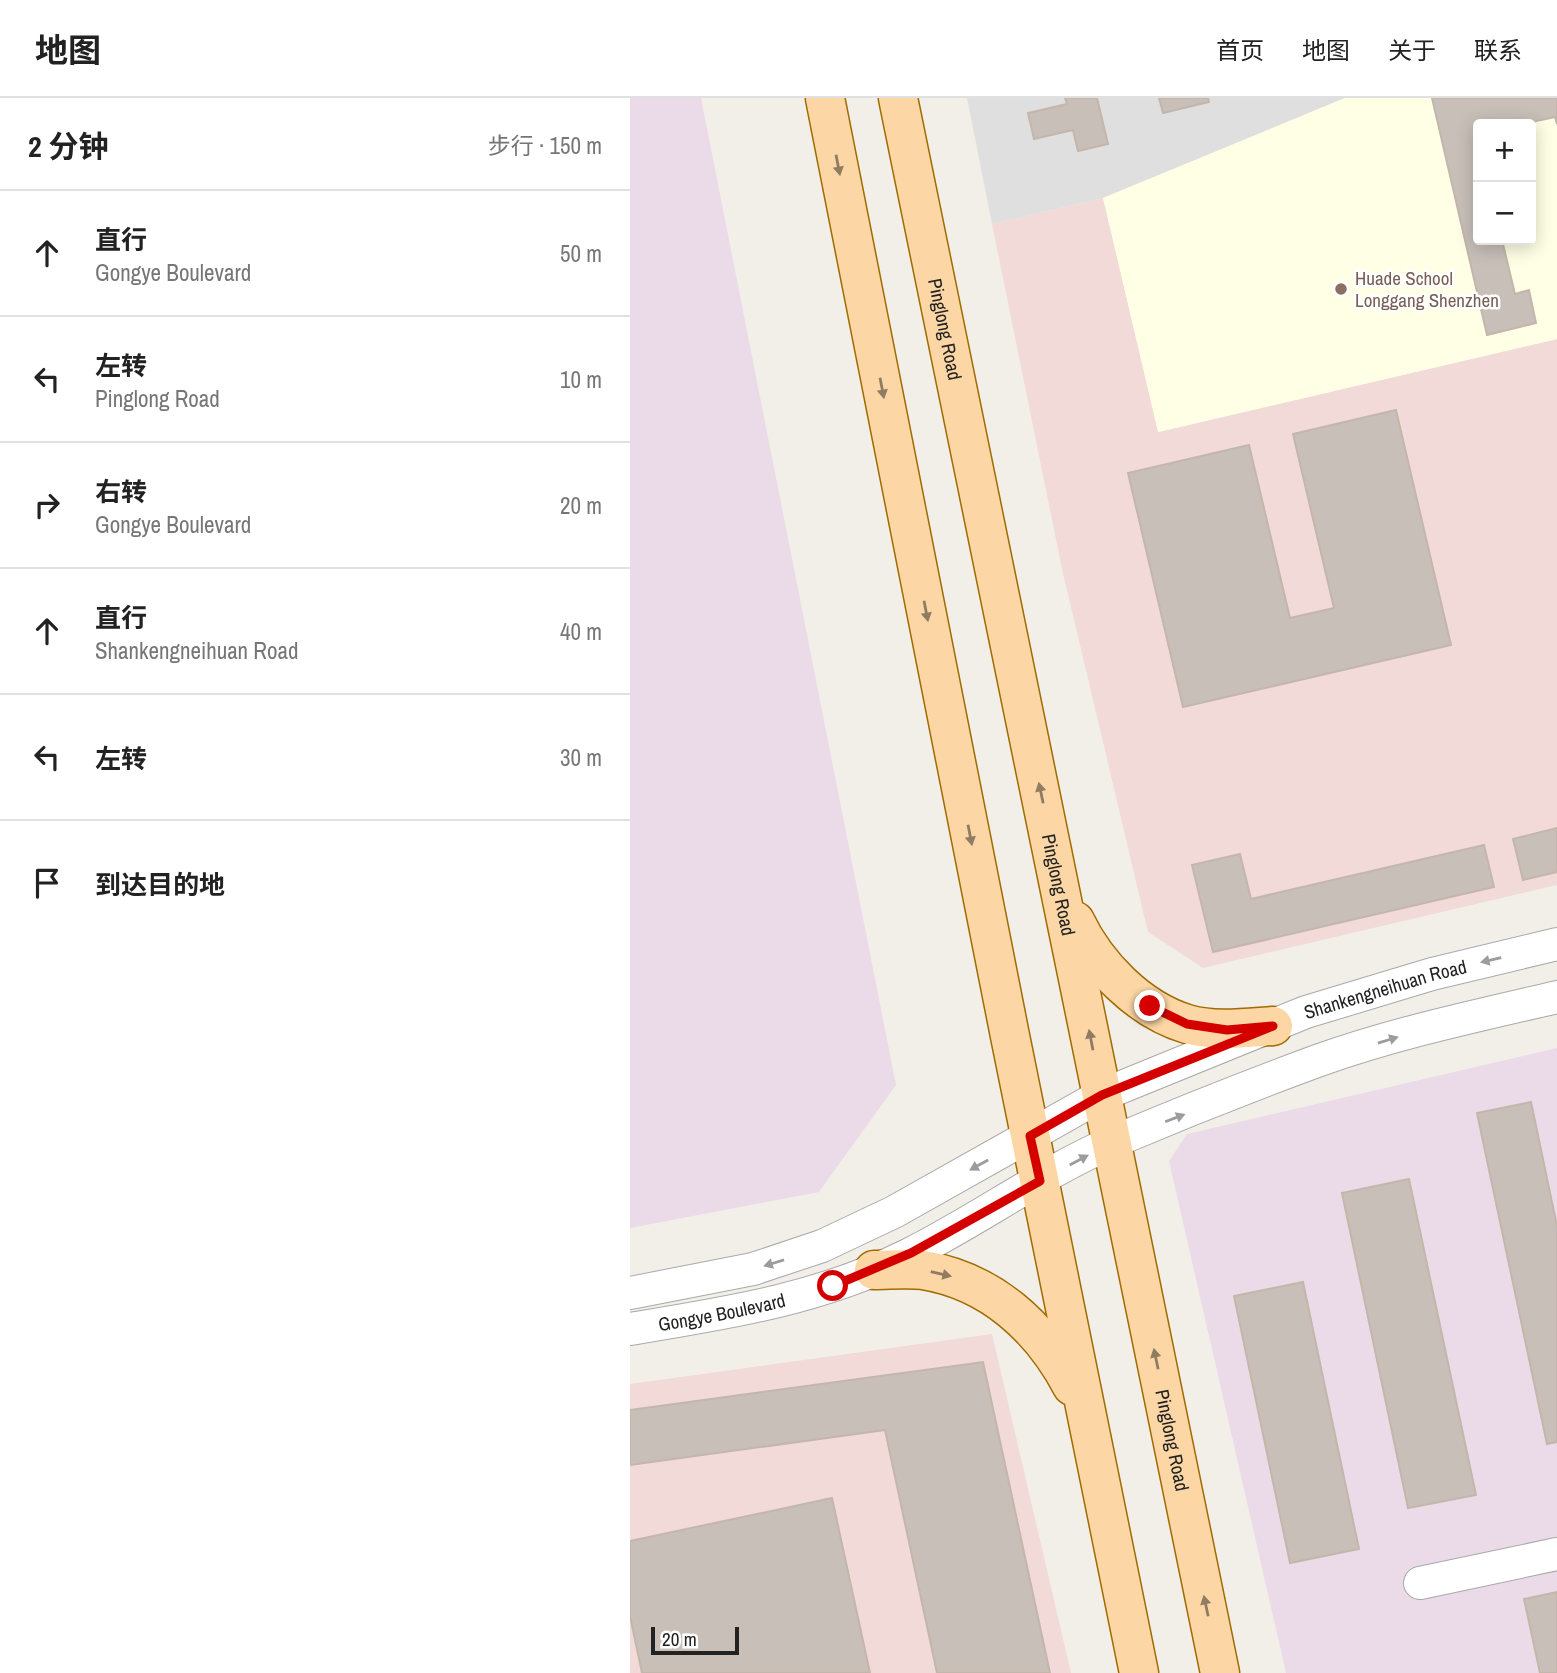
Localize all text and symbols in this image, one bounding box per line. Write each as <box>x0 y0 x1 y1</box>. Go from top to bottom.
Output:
text: 地图 <box>35 28 101 72</box>
text: 首页 <box>1216 34 1264 66</box>
text: 地图 <box>1302 34 1350 66</box>
text: 关于 <box>1388 34 1436 66</box>
text: 联系 <box>1474 34 1522 66</box>
map controls <box>1473 119 1536 245</box>
button: + <box>1473 119 1536 182</box>
text: 2 分钟 <box>28 126 109 166</box>
text: 步行 · 150 m <box>488 130 602 161</box>
one-way arrow <box>833 154 844 176</box>
button: − <box>1473 182 1536 245</box>
text: 直行 <box>95 222 147 257</box>
icon: ahead <box>28 234 66 272</box>
text: 50 m <box>560 238 602 269</box>
text: Gongye Boulevard <box>95 257 251 288</box>
place label: Huade School Longgang Shenzhen <box>1355 265 1499 313</box>
street label: Pinglong Road <box>922 276 968 382</box>
marker: Huade School Longgang Shenzhen <box>1333 281 1349 297</box>
text: 左转 <box>95 348 147 383</box>
icon: left <box>28 360 66 398</box>
text: 10 m <box>560 364 602 395</box>
one-way arrow <box>877 377 888 399</box>
text: Pinglong Road <box>95 383 220 414</box>
text: 右转 <box>95 474 147 509</box>
icon: right <box>28 486 66 524</box>
text: 20 m <box>560 490 602 521</box>
text: Gongye Boulevard <box>95 509 251 540</box>
text: 直行 <box>95 600 147 635</box>
one-way arrow <box>921 600 932 622</box>
icon: ahead <box>28 612 66 650</box>
text: 40 m <box>560 616 602 647</box>
text: Shankengneihuan Road <box>95 635 298 666</box>
icon: left <box>28 738 66 776</box>
text: 左转 <box>95 741 147 776</box>
text: 30 m <box>560 742 602 773</box>
one-way arrow <box>1035 782 1046 804</box>
one-way arrow <box>965 824 976 846</box>
street label: Pinglong Road <box>1036 832 1082 938</box>
icon: arrive <box>28 864 66 902</box>
text: 到达目的地 <box>95 867 225 902</box>
street label: Shankengneihuan Road <box>1301 953 1469 1025</box>
one-way arrow <box>1479 955 1501 966</box>
route end <box>1134 990 1165 1021</box>
one-way arrow <box>1086 1029 1097 1051</box>
one-way arrow <box>1378 1034 1399 1044</box>
one-way arrow <box>1165 1112 1186 1123</box>
one-way arrow <box>1069 1154 1089 1166</box>
one-way arrow <box>969 1159 989 1171</box>
one-way arrow <box>764 1258 785 1268</box>
one-way arrow <box>930 1269 952 1280</box>
route start <box>817 1270 848 1301</box>
street label: Gongye Boulevard <box>656 1287 788 1337</box>
one-way arrow <box>1150 1348 1161 1370</box>
street label: Pinglong Road <box>1149 1387 1195 1493</box>
one-way arrow <box>1201 1595 1212 1617</box>
scale bar <box>651 1624 738 1656</box>
text: 20 m <box>662 1626 697 1652</box>

